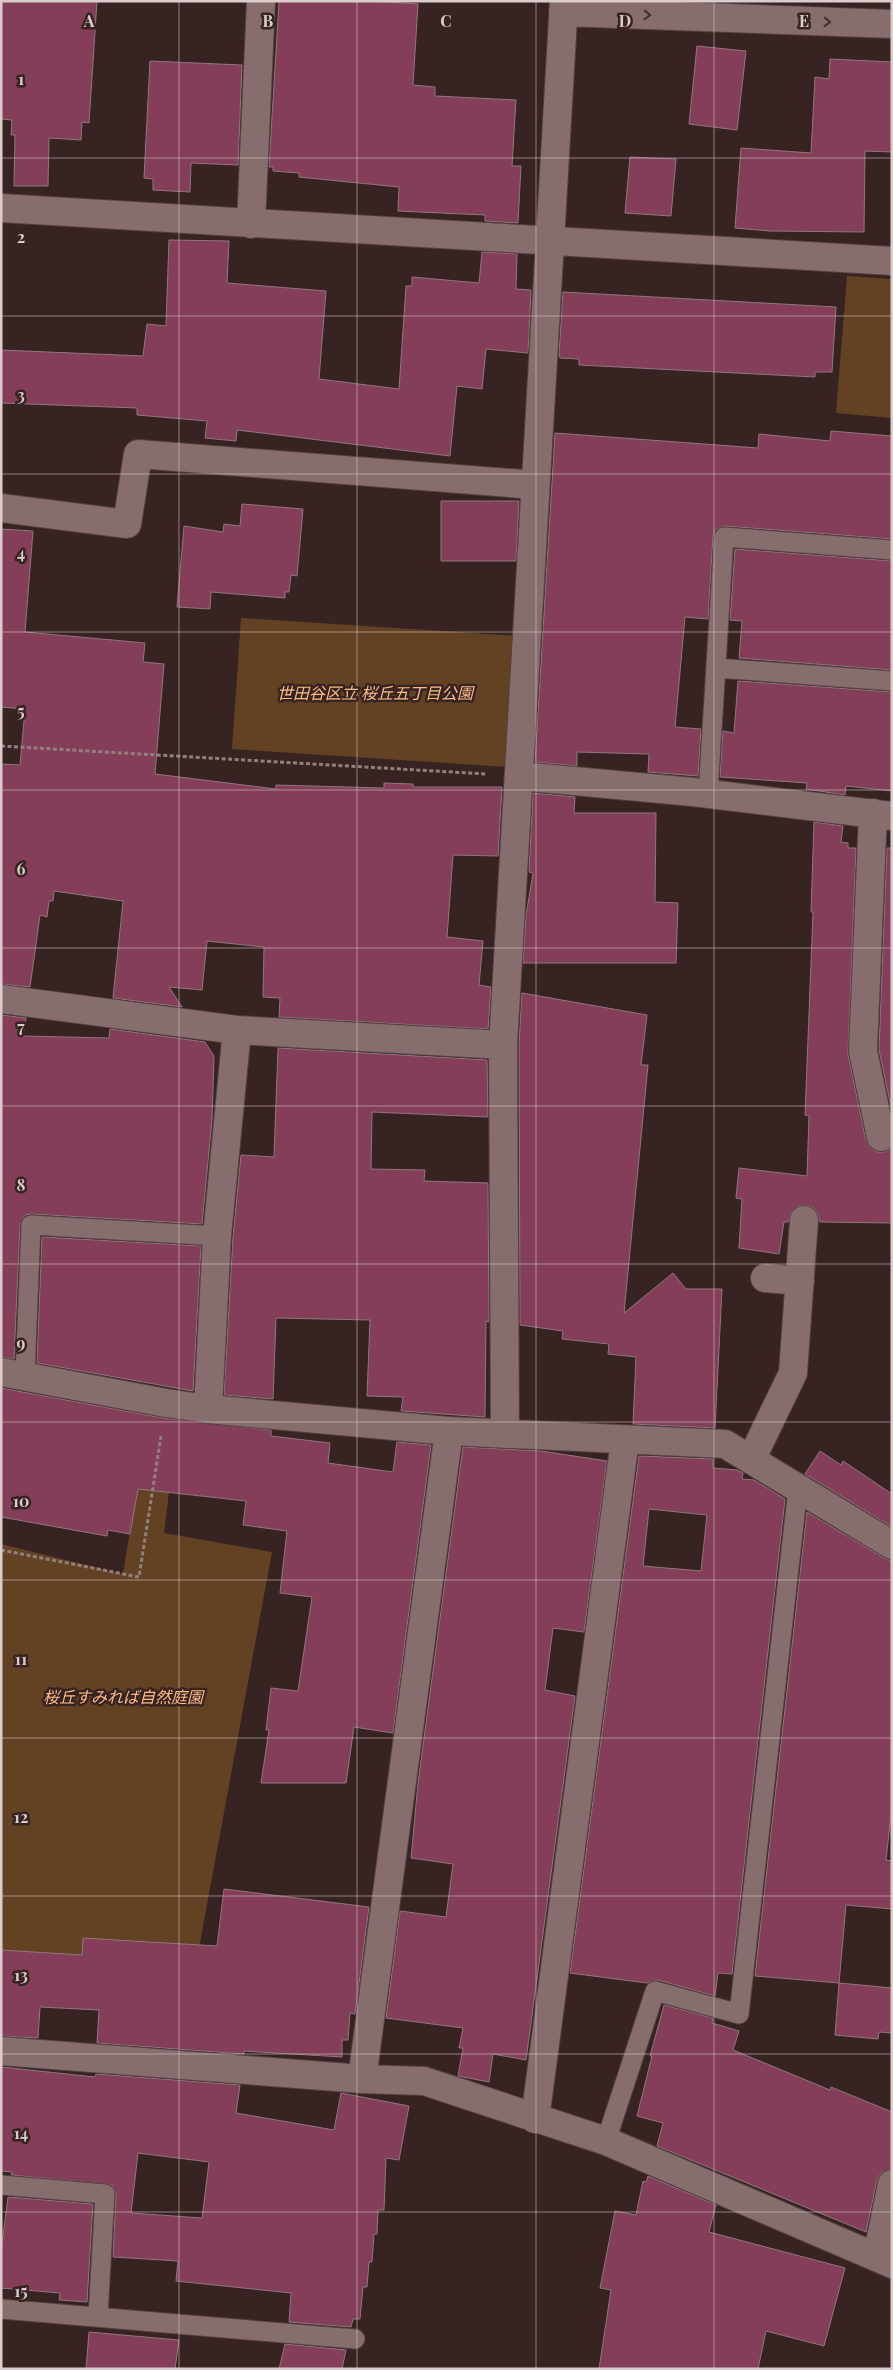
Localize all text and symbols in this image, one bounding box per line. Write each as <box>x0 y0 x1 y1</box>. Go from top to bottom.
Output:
text: A <box>83 10 95 31</box>
text: B <box>263 10 274 31</box>
text: C <box>440 10 452 31</box>
text: D <box>619 10 631 31</box>
one-way arrow <box>643 10 651 21</box>
text: E <box>799 10 809 31</box>
one-way arrow <box>823 17 831 27</box>
text: 1 <box>18 68 24 89</box>
text: 2 <box>17 226 25 247</box>
text: 3 <box>17 384 25 405</box>
text: 4 <box>17 542 25 563</box>
park label: 世田谷区立 桜丘五丁目公園 <box>277 682 475 703</box>
text: 5 <box>17 700 25 721</box>
text: 6 <box>17 858 26 879</box>
text: 7 <box>17 1016 25 1037</box>
text: 8 <box>17 1174 26 1195</box>
text: 9 <box>17 1332 26 1353</box>
text: 10 <box>13 1490 29 1511</box>
text: 11 <box>15 1648 27 1669</box>
park label: 桜丘すみれば自然庭園 <box>43 1686 205 1707</box>
text: 12 <box>14 1806 28 1827</box>
text: 13 <box>14 1964 28 1985</box>
text: 14 <box>14 2122 28 2143</box>
text: 15 <box>14 2280 28 2301</box>

